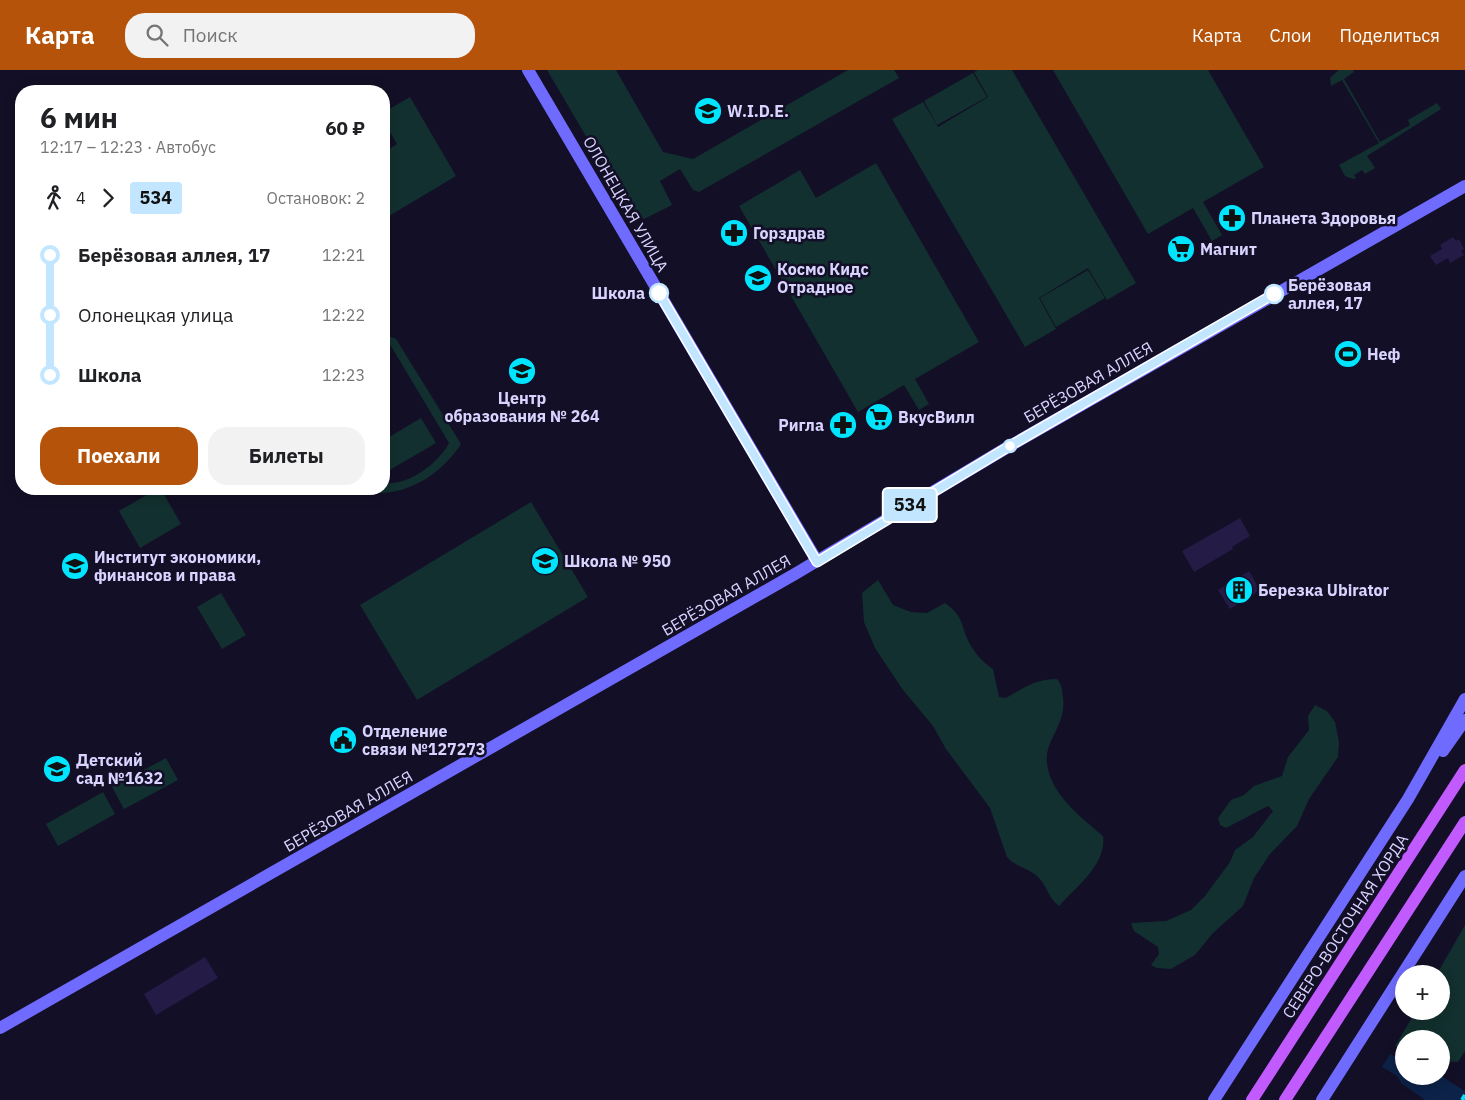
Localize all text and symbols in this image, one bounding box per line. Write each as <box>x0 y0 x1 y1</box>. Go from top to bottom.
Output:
search box <box>125 13 475 58</box>
text: Карта <box>25 19 95 51</box>
icon: search <box>143 21 171 49</box>
text: Поиск <box>183 23 238 47</box>
text: Карта <box>1192 24 1242 47</box>
text: Слои <box>1270 24 1312 47</box>
text: Поделиться <box>1340 24 1440 47</box>
school or university icon: W.I.D.E. <box>693 96 723 126</box>
text: 6 мин <box>40 99 118 136</box>
place label: W.I.D.E. <box>727 101 789 121</box>
text: 60 ₽ <box>325 116 365 140</box>
street label: ОЛОНЕЦКАЯ УЛИЦА <box>579 133 673 275</box>
text: 12:17 – 12:23 · Автобус <box>40 137 216 157</box>
icon: walk <box>40 184 68 212</box>
icon: forward <box>94 184 122 212</box>
text: 534 <box>140 186 172 209</box>
text: 4 <box>76 188 86 208</box>
text: Остановок: 2 <box>267 188 365 208</box>
pharmacy icon: Планета Здоровья <box>1217 203 1247 233</box>
place label: Планета Здоровья <box>1251 208 1396 228</box>
pharmacy icon: Горздрав <box>719 218 749 248</box>
place label: Горздрав <box>753 223 825 243</box>
supermarket icon: Магнит <box>1166 234 1196 264</box>
place label: Магнит <box>1200 239 1257 259</box>
text: Берёзовая аллея, 17 <box>78 243 271 267</box>
text: 12:21 <box>322 245 365 265</box>
place label: Космо Кидс Отрадное <box>777 259 869 297</box>
school or university icon: Космо Кидс Отрадное <box>743 263 773 293</box>
place label: Берёзовая аллея, 17 <box>1288 275 1371 313</box>
place label: Школа <box>591 283 645 303</box>
marker: Школа <box>649 283 669 303</box>
marker: Берёзовая аллея, 17 <box>1264 284 1284 304</box>
text: Олонецкая улица <box>78 303 233 327</box>
text: 12:22 <box>322 305 365 325</box>
street label: БЕРЁЗОВАЯ АЛЛЕЯ <box>1020 337 1156 427</box>
sports icon: Неф <box>1333 339 1363 369</box>
place label: Неф <box>1367 344 1401 364</box>
school or university icon: Центр образования № 264 <box>507 356 537 386</box>
text: Школа <box>78 363 142 387</box>
text: 12:23 <box>322 365 365 385</box>
place label: Центр образования № 264 <box>444 388 600 426</box>
supermarket icon: ВкусВилл <box>864 402 894 432</box>
place label: ВкусВилл <box>898 407 975 427</box>
pharmacy icon: Ригла <box>828 410 858 440</box>
place label: Ригла <box>778 415 824 435</box>
button: Поехали <box>40 427 198 485</box>
button: Билеты <box>208 427 365 485</box>
unlabelled marker <box>1003 439 1017 453</box>
line badge: 534 <box>881 489 939 521</box>
text: 534 <box>894 493 926 516</box>
school or university icon: Школа № 950 <box>530 546 560 576</box>
place label: Институт экономики, финансов и права <box>94 547 261 585</box>
street label: БЕРЁЗОВАЯ АЛЛЕЯ <box>658 550 794 640</box>
school or university icon: Институт экономики, финансов и права <box>60 551 90 581</box>
place label: Школа № 950 <box>564 551 671 571</box>
building icon: Березка Ubirator <box>1224 575 1254 605</box>
place label: Березка Ubirator <box>1258 580 1390 600</box>
place label: Отделение связи №127273 <box>362 721 485 759</box>
public building icon: Отделение связи №127273 <box>328 725 358 755</box>
place label: Детский сад №1632 <box>76 750 163 788</box>
school or university icon: Детский сад №1632 <box>42 754 72 784</box>
street label: БЕРЁЗОВАЯ АЛЛЕЯ <box>280 766 416 856</box>
street label: СЕВЕРО-ВОСТОЧНАЯ ХОРДА <box>1278 830 1412 1022</box>
map controls <box>1395 965 1450 1085</box>
button: + <box>1395 965 1450 1020</box>
button: − <box>1395 1030 1450 1085</box>

